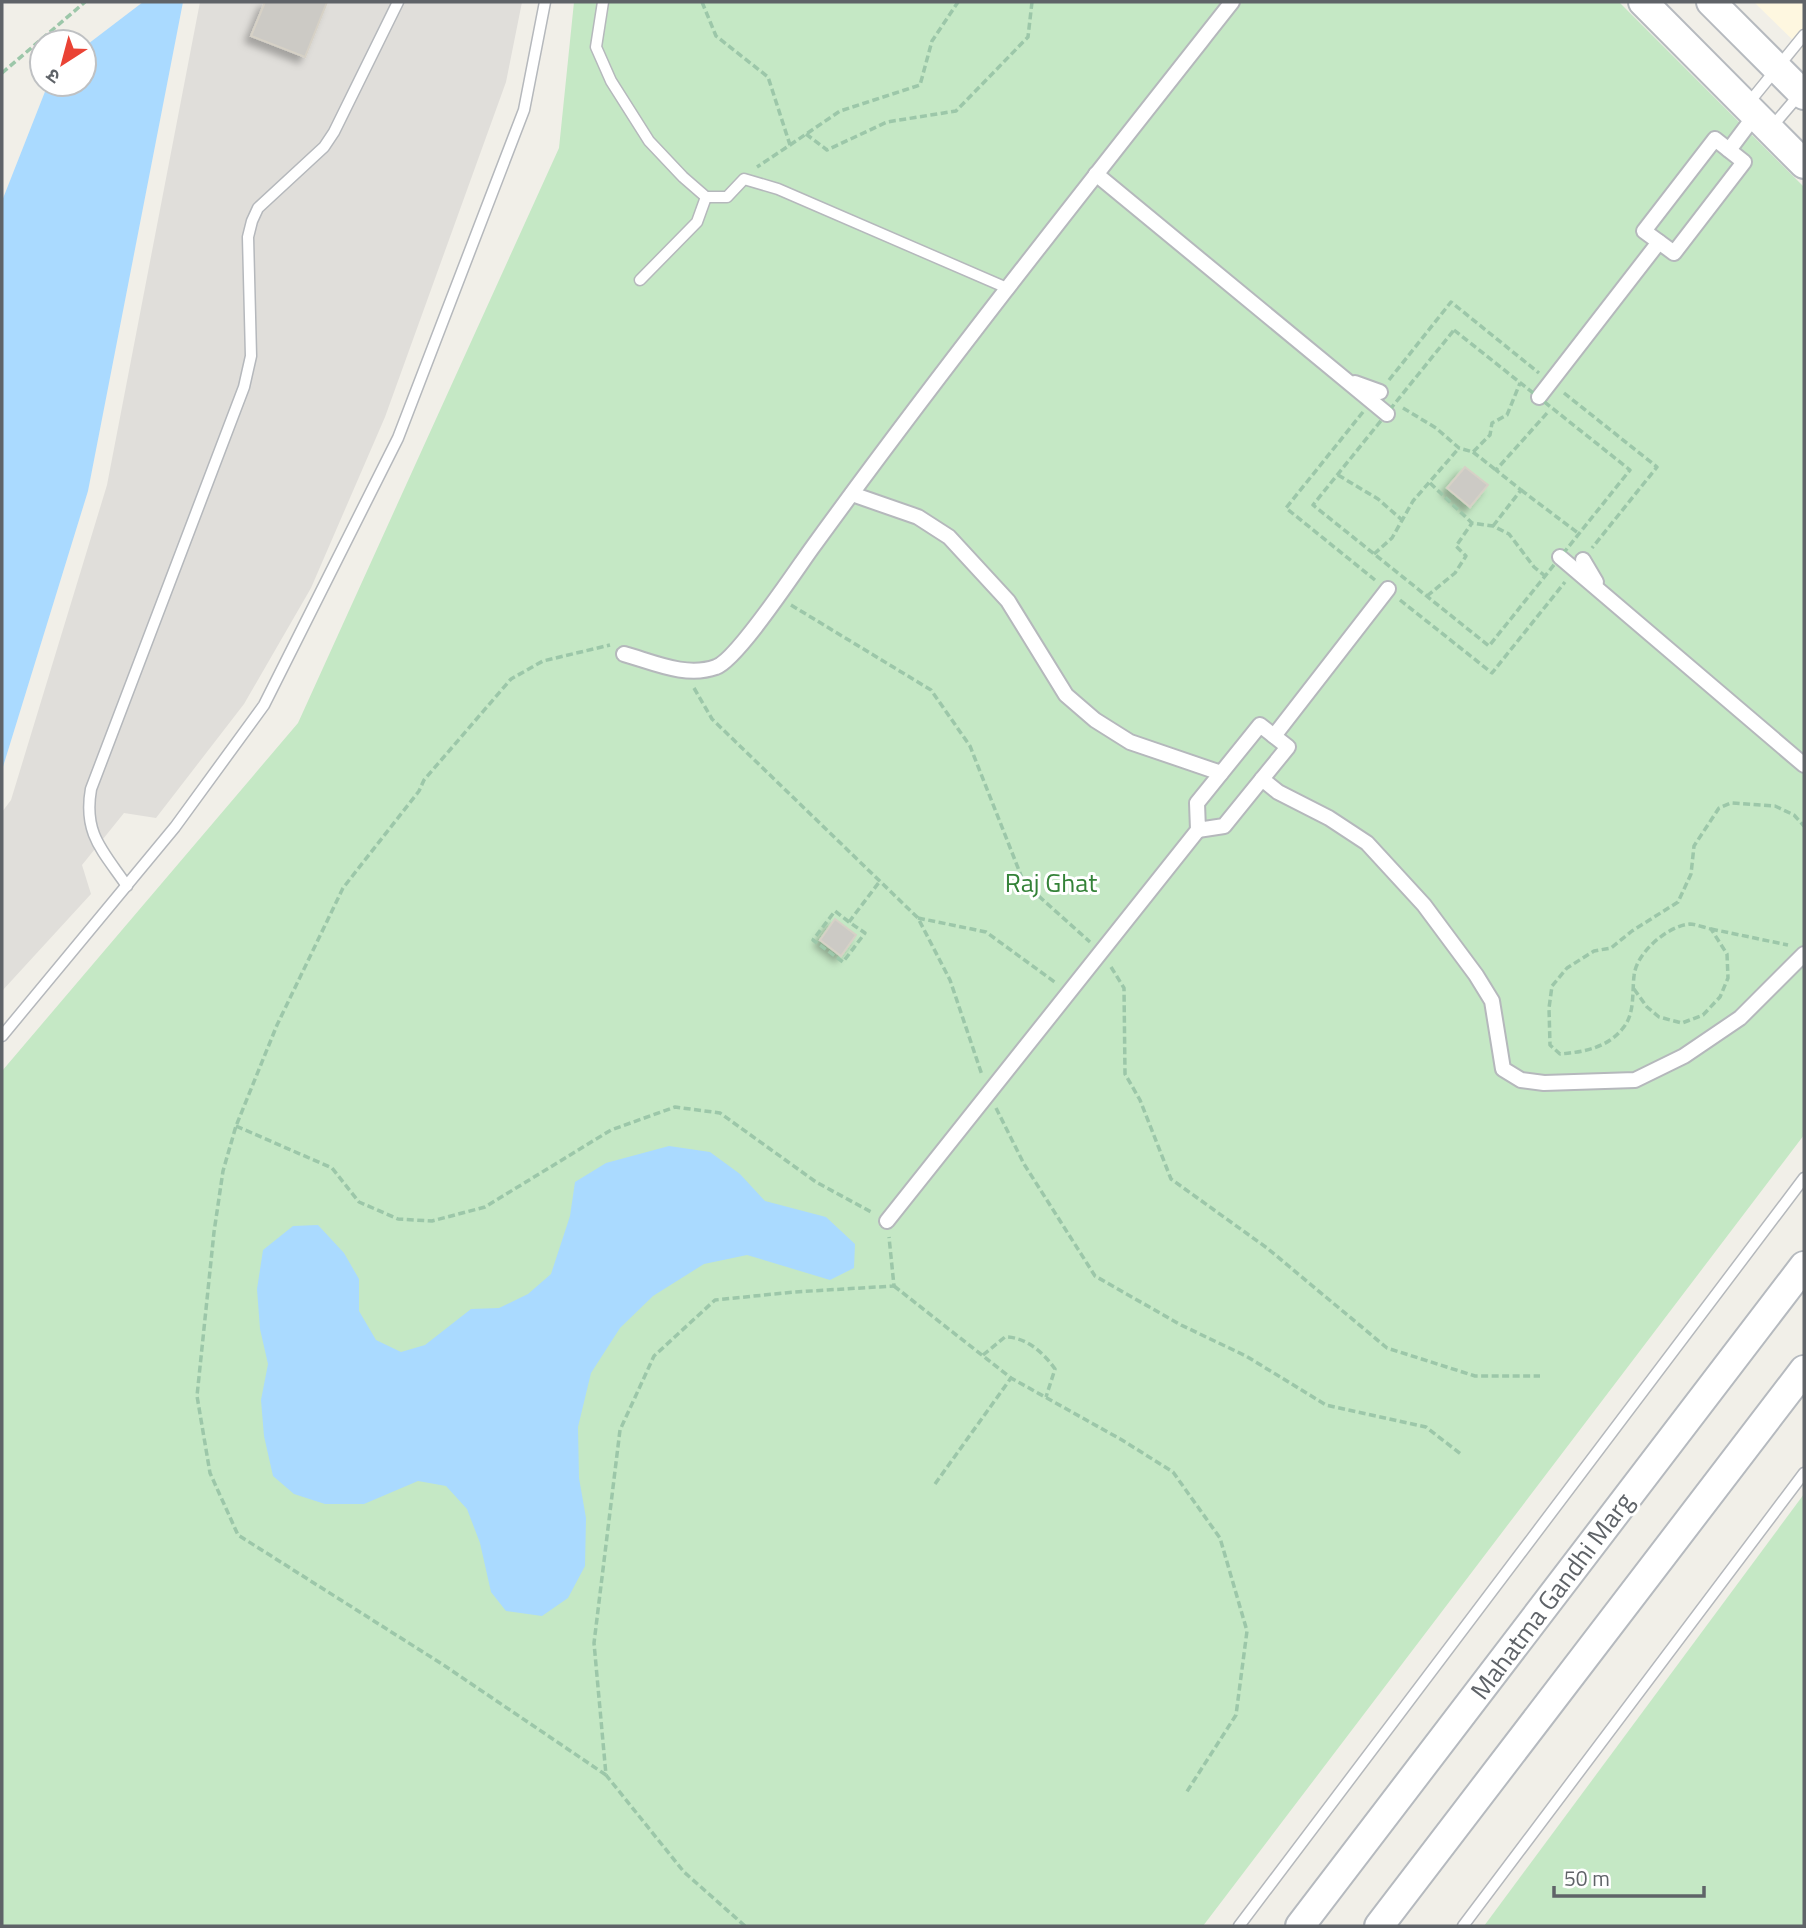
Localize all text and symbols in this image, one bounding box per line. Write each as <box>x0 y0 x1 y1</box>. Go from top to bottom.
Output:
north arrow <box>28 28 98 98</box>
text: उ <box>39 62 66 92</box>
park label: Raj Ghat <box>1005 863 1097 902</box>
street label: Mahatma Gandhi Marg <box>1461 1484 1643 1708</box>
scale bar <box>1554 1854 1704 1898</box>
text: 50 m <box>1564 1862 1610 1894</box>

